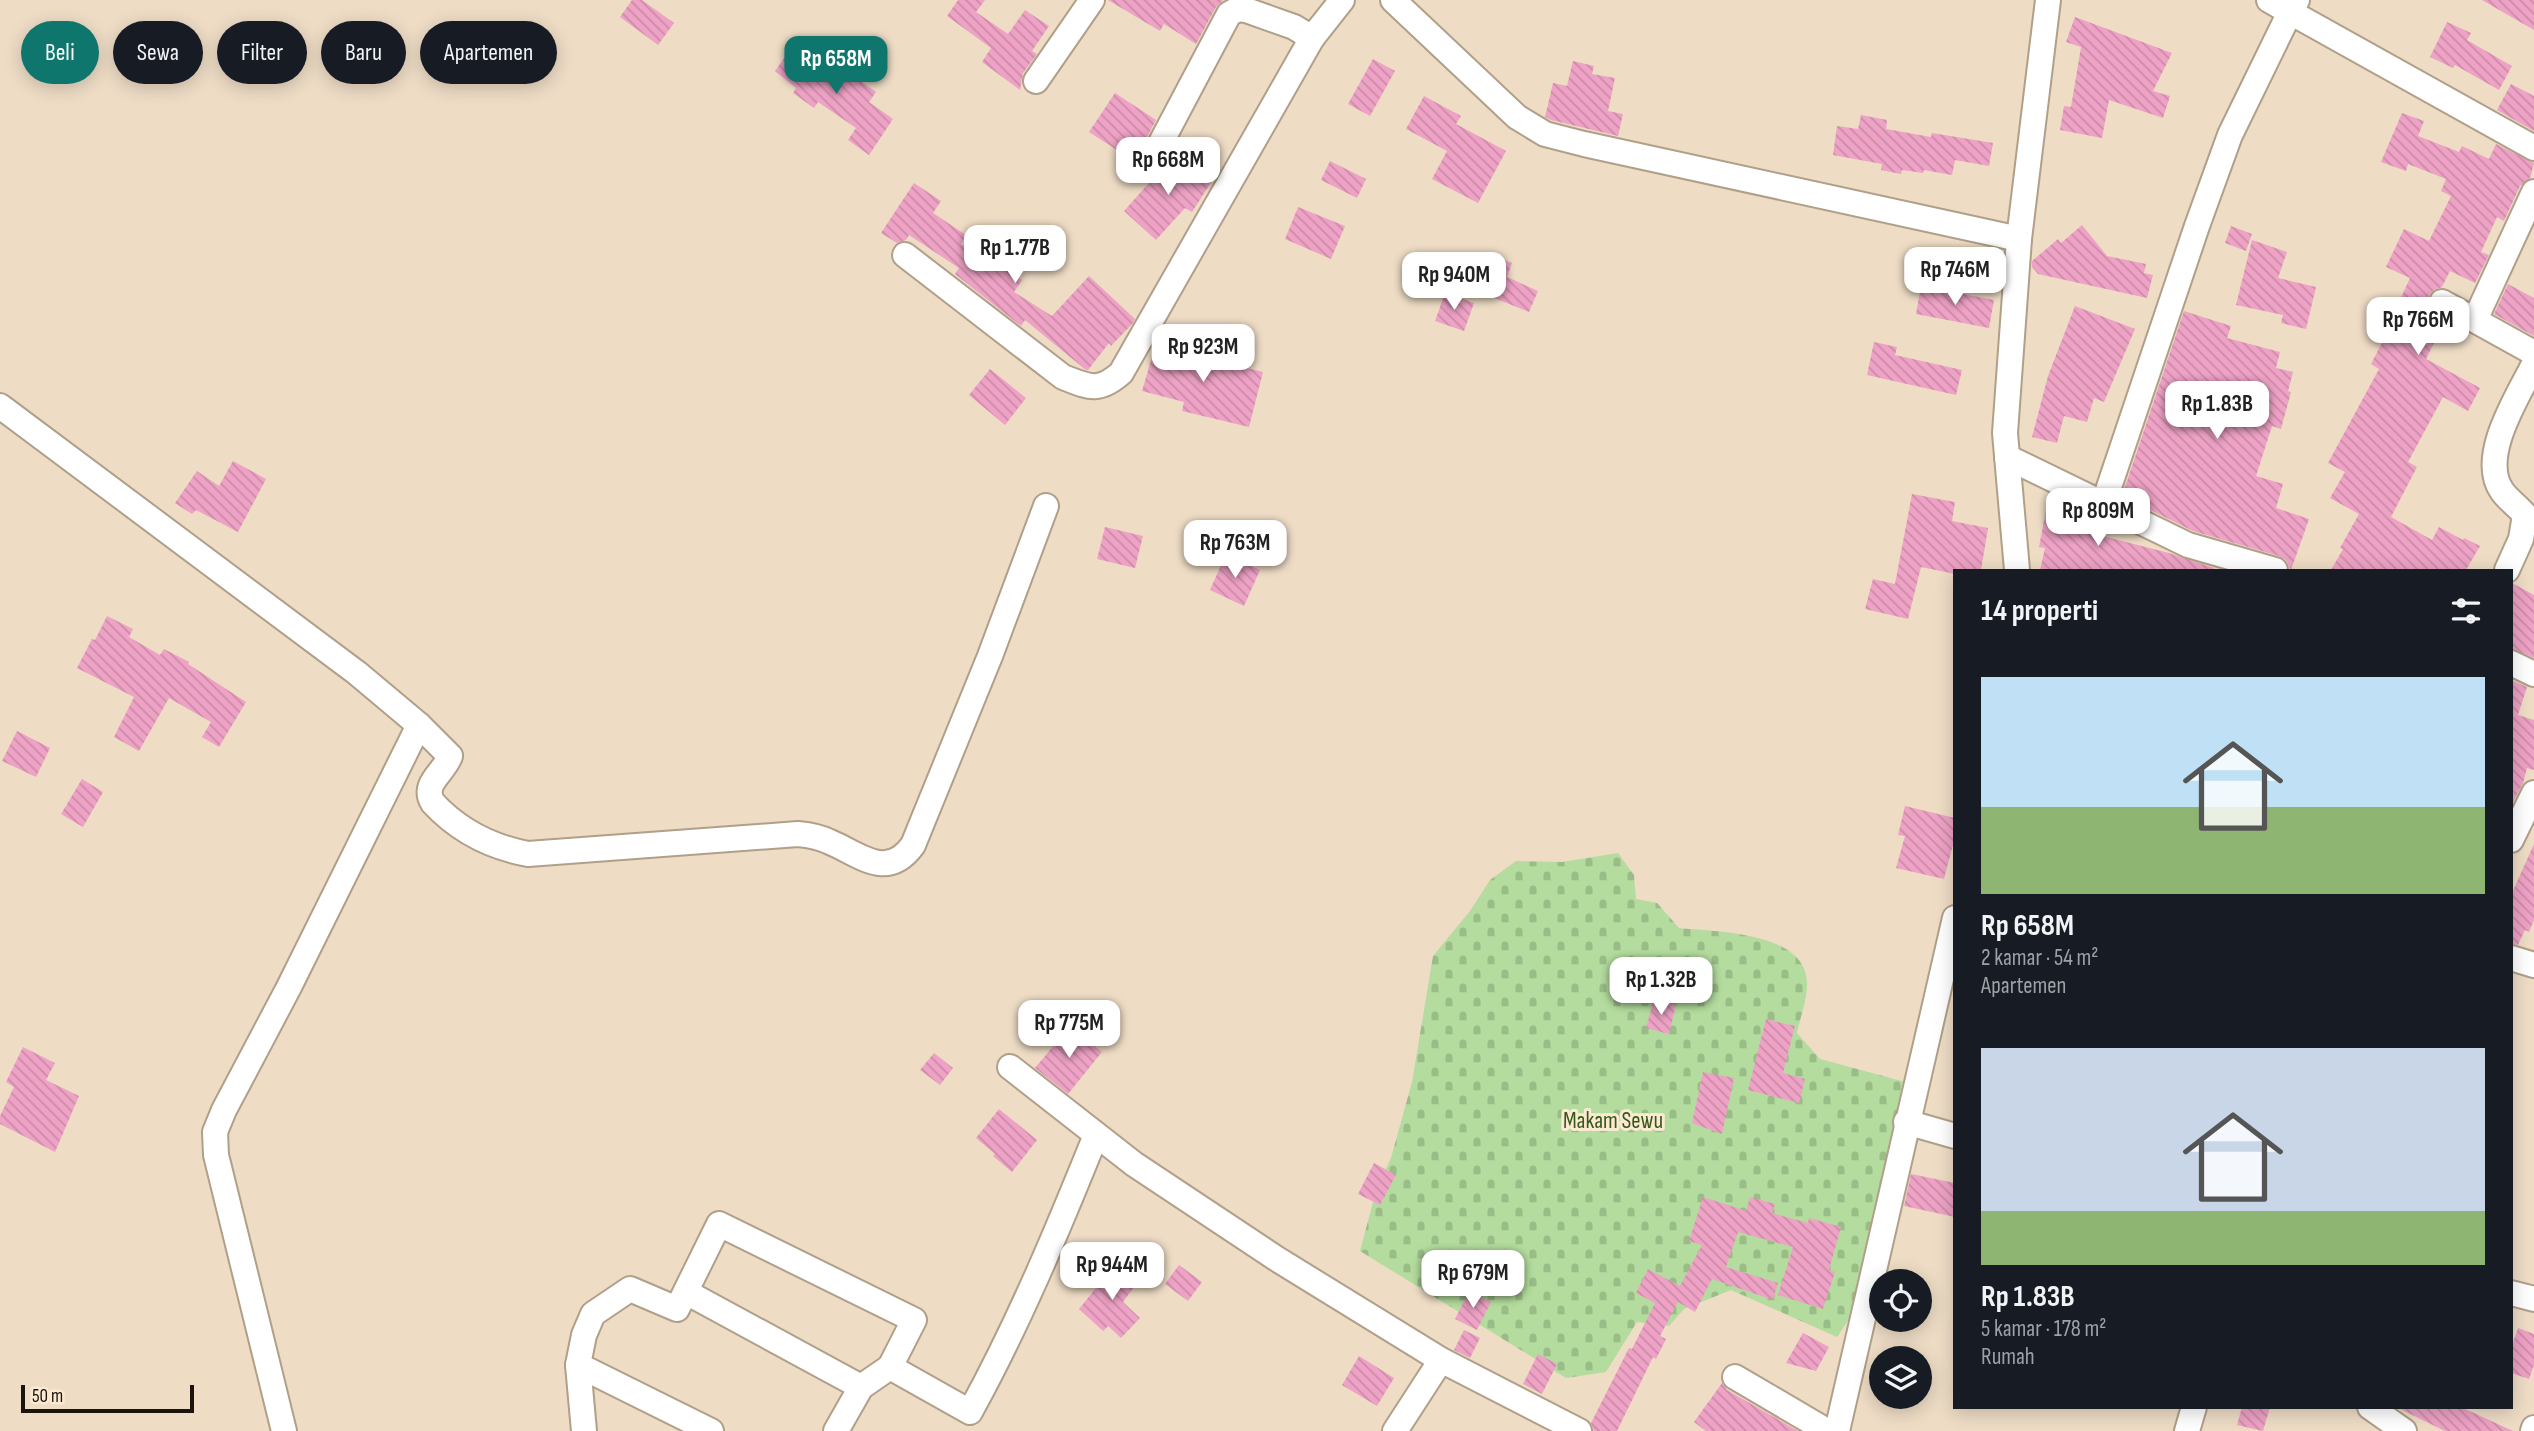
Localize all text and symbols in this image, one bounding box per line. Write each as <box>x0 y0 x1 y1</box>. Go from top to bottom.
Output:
chip: Beli <box>21 21 99 84</box>
chip: Sewa <box>113 21 203 84</box>
chip: Filter <box>217 21 307 84</box>
chip: Baru <box>321 21 406 84</box>
chip: Apartemen <box>420 21 557 84</box>
pin: Rp 658M <box>771 36 901 96</box>
text: Rp 658M <box>800 45 872 73</box>
pin: Rp 668M <box>1103 138 1233 197</box>
text: Rp 668M <box>1132 146 1204 174</box>
pin: Rp 1.77B <box>943 226 1087 285</box>
text: Rp 1.77B <box>980 234 1050 262</box>
pin: Rp 746M <box>1890 247 2020 307</box>
pin: Rp 940M <box>1389 252 1519 312</box>
text: Rp 746M <box>1920 256 1990 284</box>
text: Rp 940M <box>1418 261 1490 289</box>
pin: Rp 766M <box>2353 298 2483 357</box>
text: Rp 766M <box>2382 306 2454 334</box>
pin: Rp 923M <box>1138 324 1268 384</box>
text: Rp 923M <box>1168 333 1238 361</box>
pin: Rp 1.83B <box>2145 382 2289 441</box>
text: Rp 1.83B <box>2181 390 2253 418</box>
pin: Rp 809M <box>2033 489 2163 548</box>
text: Rp 809M <box>2062 497 2134 525</box>
pin: Rp 763M <box>1170 520 1300 580</box>
text: Rp 763M <box>1200 529 1270 557</box>
icon: filters <box>2447 592 2485 630</box>
text: 14 properti <box>1981 593 2098 629</box>
icon: home <box>2170 723 2296 849</box>
text: Rp 658M <box>1981 908 2074 944</box>
text: 2 kamar · 54 m² <box>1981 944 2098 972</box>
pin: Rp 1.32B <box>1589 958 1733 1017</box>
text: Rp 1.32B <box>1626 966 1696 994</box>
text: Apartemen <box>1981 972 2066 1000</box>
pin: Rp 775M <box>1004 1000 1134 1060</box>
text: Rp 775M <box>1034 1009 1104 1037</box>
icon: home <box>2170 1094 2296 1220</box>
park label: Makam Sewu <box>1563 1107 1663 1135</box>
pin: Rp 944M <box>1047 1242 1177 1302</box>
pin: Rp 679M <box>1408 1250 1538 1310</box>
text: Rp 944M <box>1076 1251 1148 1279</box>
text: Rp 679M <box>1437 1259 1509 1287</box>
map controls <box>1869 1269 1932 1409</box>
button: locate <box>1869 1269 1932 1332</box>
text: Rp 1.83B <box>1981 1279 2075 1315</box>
text: 5 kamar · 178 m² <box>1981 1315 2106 1343</box>
text: Rumah <box>1981 1343 2035 1371</box>
button: layers <box>1869 1346 1932 1409</box>
scale bar <box>21 1382 194 1414</box>
text: 50 m <box>32 1385 63 1408</box>

